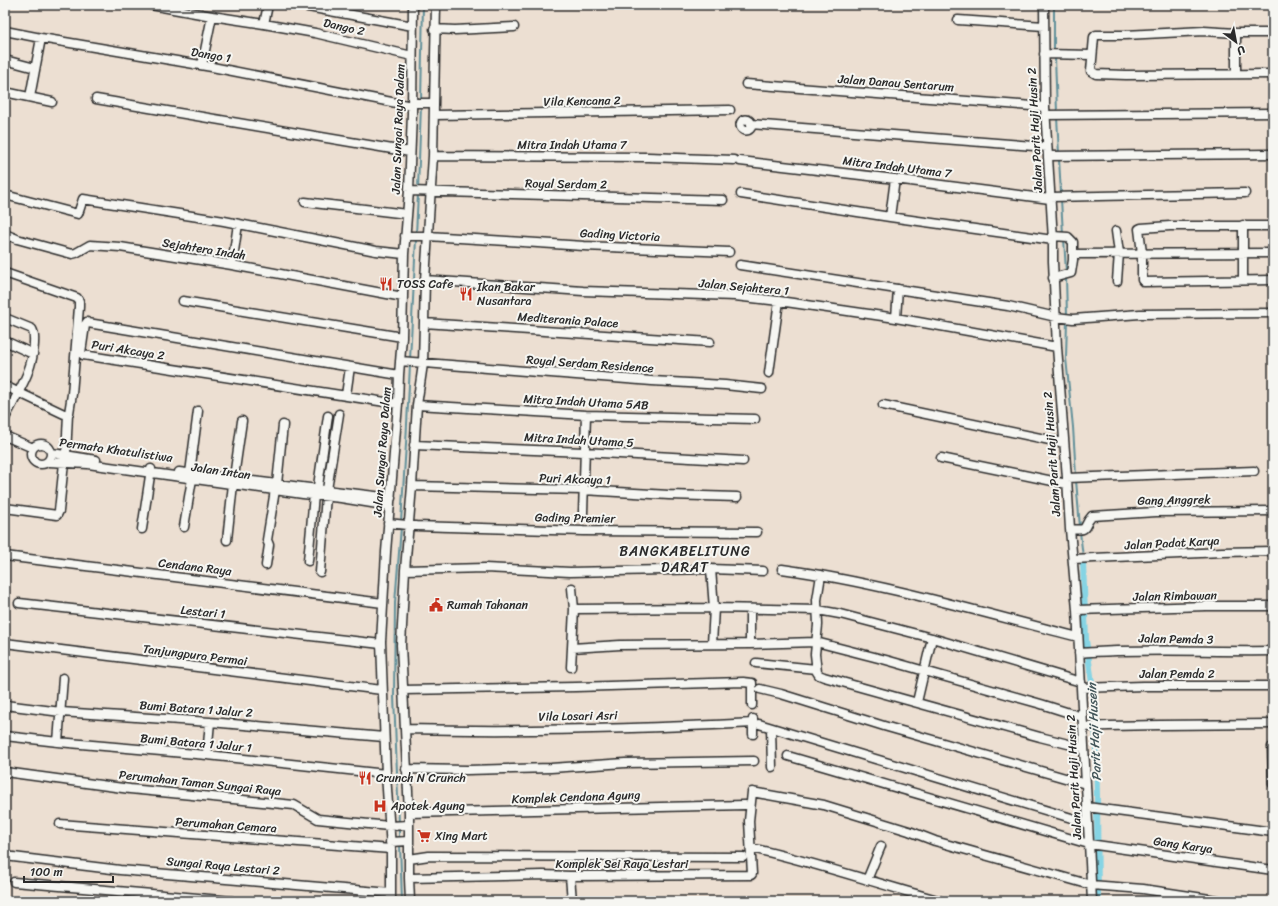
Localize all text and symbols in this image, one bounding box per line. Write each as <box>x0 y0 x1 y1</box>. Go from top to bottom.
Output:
street label: Dango 2 <box>321 12 367 42</box>
north arrow <box>1216 22 1256 62</box>
text: U <box>1232 40 1249 60</box>
street label: Dango 1 <box>189 41 233 69</box>
street label: Jalan Sungai Raya Dalam <box>385 64 411 195</box>
street label: Jalan Parit Haji Husin 2 <box>1021 67 1049 194</box>
street label: Jalan Danau Sentarum <box>836 68 955 98</box>
street label: Vila Kencana 2 <box>543 89 621 113</box>
street label: Mitra Indah Utama 7 <box>517 134 628 156</box>
street label: Mitra Indah Utama 7 <box>841 149 954 185</box>
street label: Royal Serdam 2 <box>525 172 607 196</box>
street label: Gading Victoria <box>579 222 661 248</box>
street label: Sejahtera Indah <box>161 232 247 266</box>
street label: Jalan Sejahtera 1 <box>697 272 790 302</box>
place label: TOSS Cafe <box>397 273 454 295</box>
restaurant icon: TOSS Cafe <box>378 276 394 292</box>
place label: Ikan Bakar Nusantara <box>476 276 536 312</box>
restaurant icon: Ikan Bakar Nusantara <box>458 286 474 302</box>
street label: Mediterania Palace <box>517 306 619 335</box>
street label: Puri Akcaya 2 <box>90 333 166 367</box>
street label: Royal Serdam Residence <box>525 349 655 379</box>
street label: Jalan Sungai Raya Dalam <box>366 386 398 519</box>
street label: Mitra Indah Utama 5AB <box>523 388 650 416</box>
street label: Jalan Parit Haji Husin 2 <box>1037 391 1067 518</box>
street label: Mitra Indah Utama 5 <box>524 426 634 454</box>
street label: Permata Khatulistiwa <box>58 431 175 469</box>
street label: Jalan Intan <box>189 456 253 486</box>
street label: Puri Akcaya 1 <box>539 467 611 491</box>
street label: Gang Anggrek <box>1137 488 1211 512</box>
street label: Gading Premier <box>535 506 616 530</box>
street label: Jalan Padat Karya <box>1123 530 1220 557</box>
district label: BANGKABELITUNG DARAT <box>619 539 751 580</box>
street label: Cendana Raya <box>157 552 234 583</box>
street label: Jalan Rimbawan <box>1132 584 1218 608</box>
place label: Rumah Tahanan <box>447 594 528 616</box>
public building icon: Rumah Tahanan <box>428 597 444 613</box>
street label: Lestari 1 <box>179 599 227 625</box>
street label: Jalan Pemda 3 <box>1137 627 1214 651</box>
street label: Tanjungpura Permai <box>142 638 249 672</box>
street label: Jalan Pemda 2 <box>1138 663 1215 685</box>
water label: Parit Haji Husein <box>1080 681 1108 781</box>
street label: Bumi Batara 1 Jalur 2 <box>139 694 253 724</box>
street label: Vila Losari Asri <box>538 704 618 728</box>
street label: Jalan Parit Haji Husin 2 <box>1060 714 1088 841</box>
street label: Bumi Batara 1 Jalur 1 <box>139 727 253 759</box>
street label: Perumahan Taman Sungai Raya <box>118 764 283 803</box>
place label: Crunch N Crunch <box>376 767 466 789</box>
restaurant icon: Crunch N Crunch <box>357 770 373 786</box>
street label: Komplek Cendana Agung <box>511 784 641 810</box>
place label: Apotek Agung <box>390 795 465 817</box>
hospital icon: Apotek Agung <box>372 798 388 814</box>
street label: Perumahan Cemara <box>174 810 278 840</box>
place label: Xing Mart <box>434 825 488 847</box>
supermarket icon: Xing Mart <box>416 828 432 844</box>
street label: Gang Karya <box>1152 830 1214 860</box>
street label: Sungai Raya Lestari 2 <box>165 850 281 882</box>
street label: Komplek Sei Raya Lestari <box>556 853 689 875</box>
scale bar <box>24 858 113 884</box>
text: 100 m <box>30 861 63 883</box>

